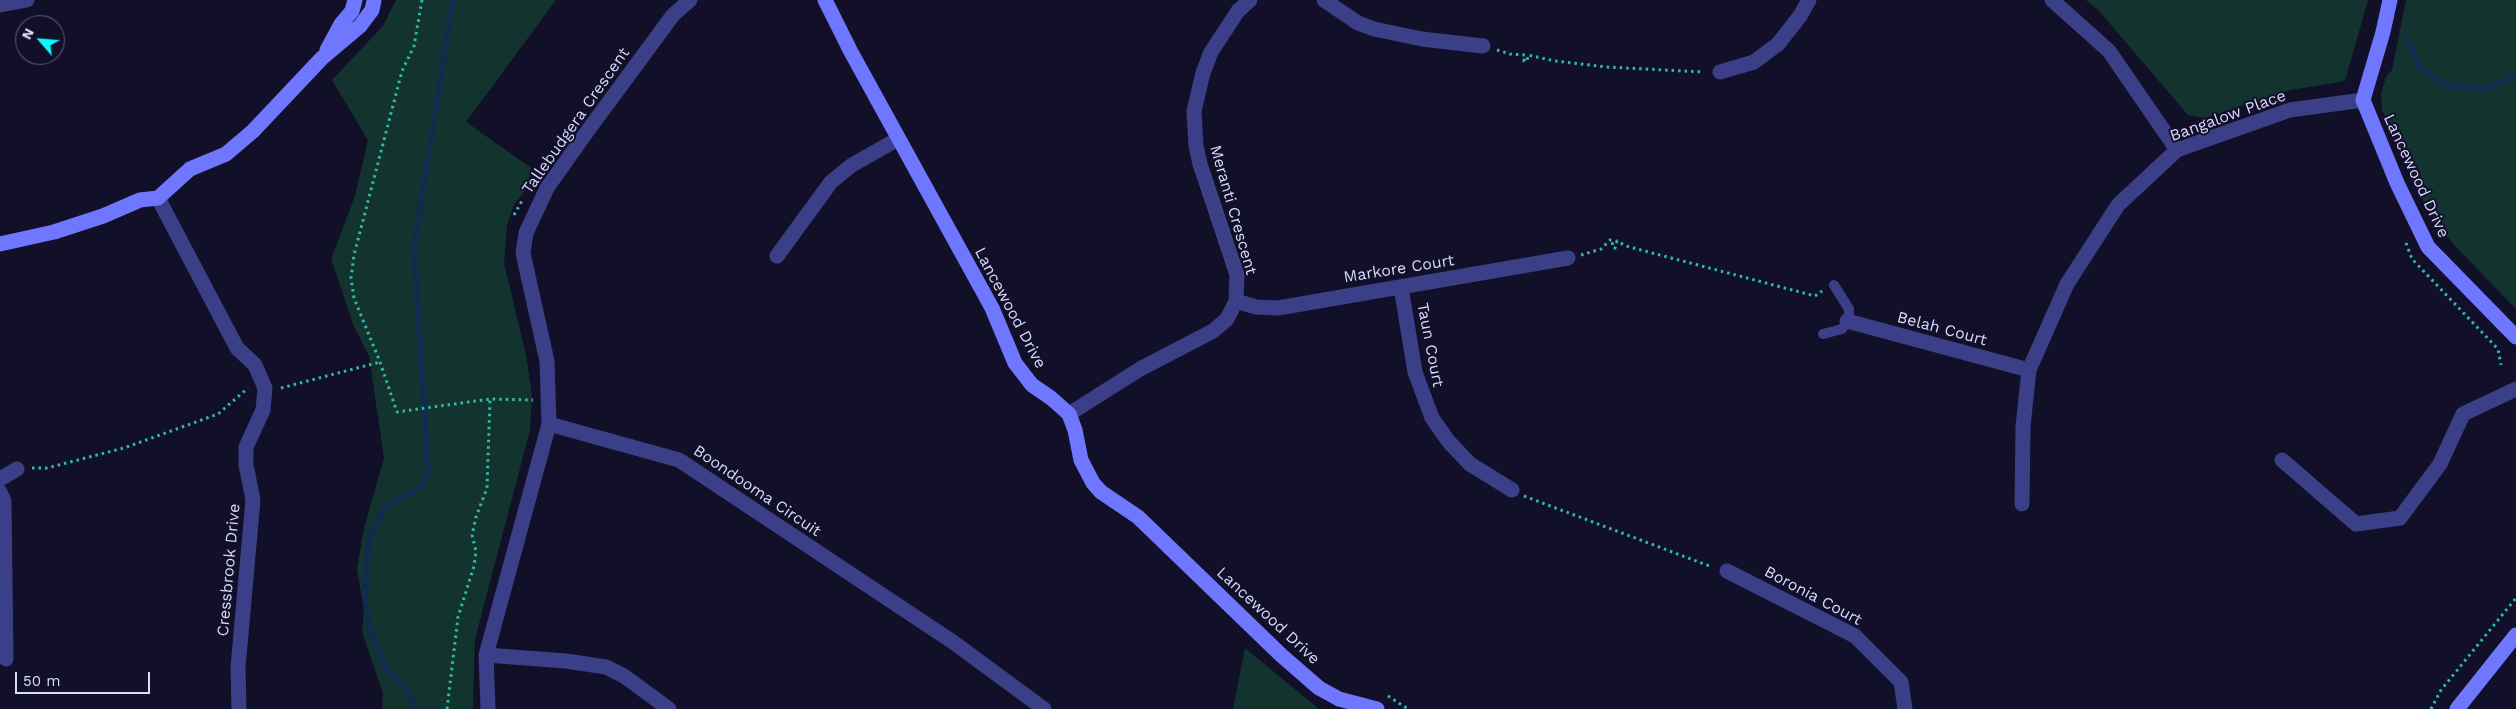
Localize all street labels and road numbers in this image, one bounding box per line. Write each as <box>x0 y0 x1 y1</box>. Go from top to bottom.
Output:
street label: Tallebudgera Crescent <box>518 44 634 198</box>
street label: Bangalow Place <box>2167 86 2289 146</box>
street label: Lancewood Drive <box>2379 111 2453 241</box>
street label: Meranti Crescent <box>1205 143 1261 277</box>
street label: Lancewood Drive <box>970 244 1050 372</box>
street label: Markore Court <box>1342 251 1456 287</box>
street label: Taun Court <box>1412 301 1448 389</box>
street label: Belah Court <box>1895 308 1989 350</box>
street label: Boondooma Circuit <box>690 441 824 541</box>
street label: Cressbrook Drive <box>214 503 244 637</box>
street label: Boronia Court <box>1761 562 1865 630</box>
street label: Lancewood Drive <box>1212 563 1324 669</box>

